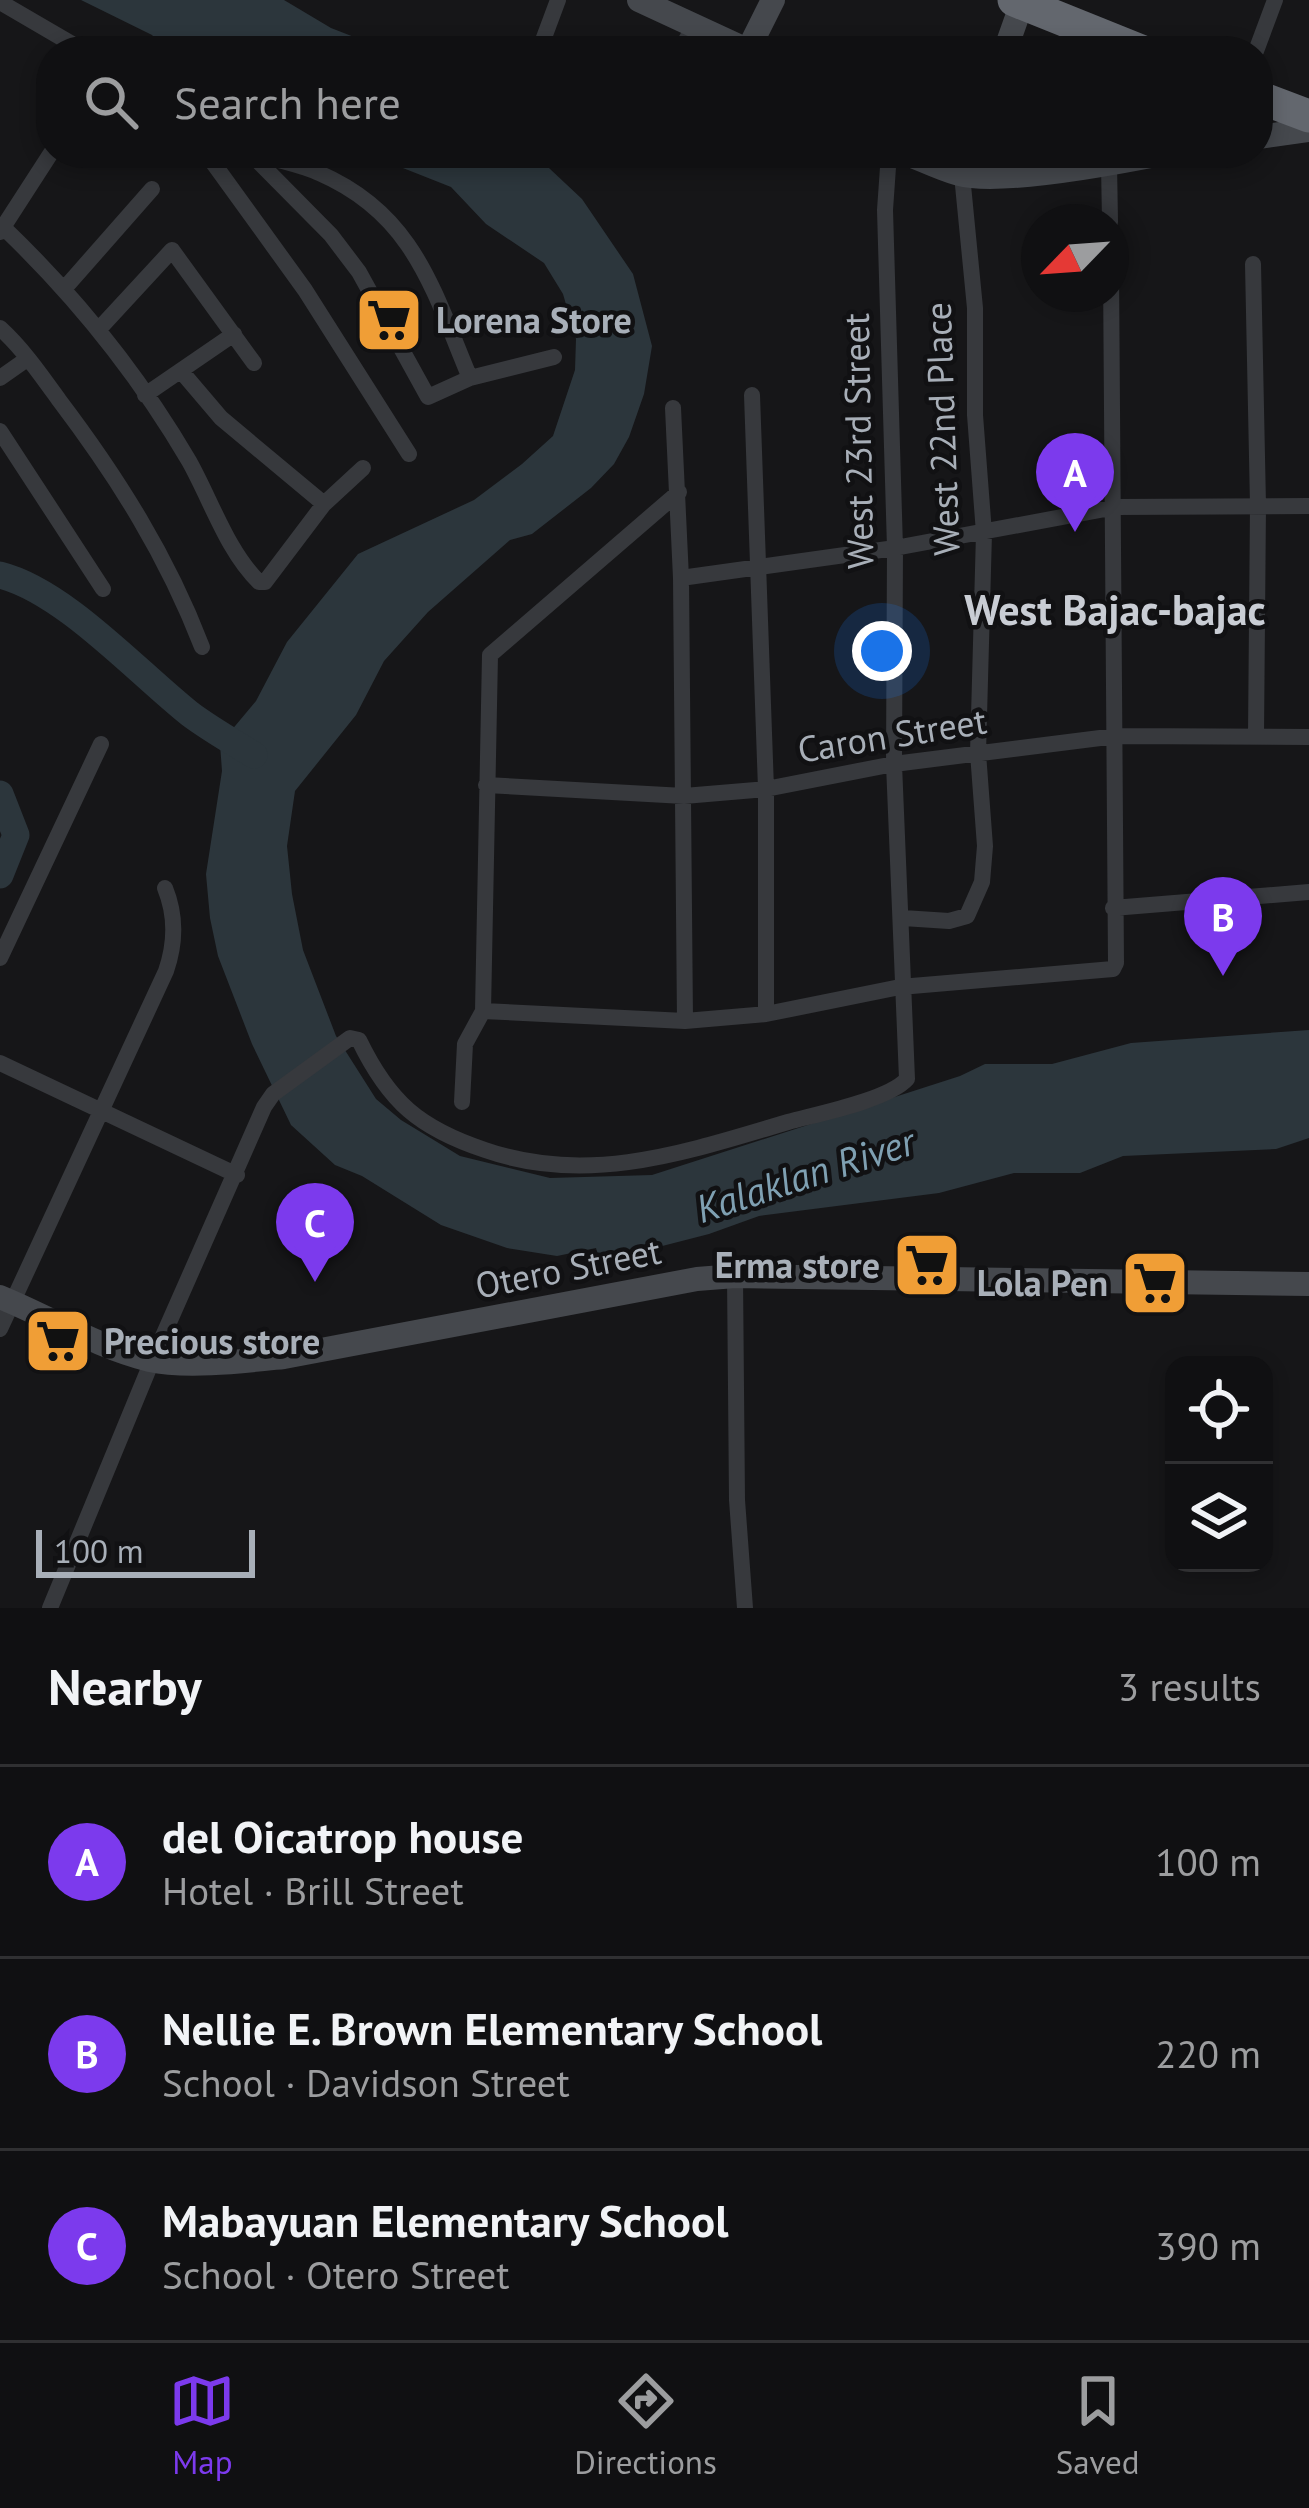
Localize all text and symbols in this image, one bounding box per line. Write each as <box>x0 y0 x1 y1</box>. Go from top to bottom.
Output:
search box <box>36 36 1273 168</box>
icon: search <box>78 69 144 135</box>
text: Search here <box>174 73 401 131</box>
north arrow <box>1021 204 1129 312</box>
supermarket icon: Lorena Store <box>354 285 424 355</box>
place label: Lorena Store <box>436 296 632 343</box>
street label: West 22nd Place <box>914 301 969 557</box>
street label: West 23rd Street <box>832 313 883 569</box>
pin: A <box>1036 433 1114 532</box>
district label: West Bajac-bajac <box>964 582 1266 637</box>
your location <box>852 621 912 681</box>
street label: Caron Street <box>794 696 990 773</box>
pin: B <box>1184 877 1262 976</box>
water label: Kalaklan River <box>689 1115 923 1234</box>
pin: C <box>276 1183 354 1282</box>
street label: Otero Street <box>471 1227 665 1308</box>
supermarket icon: Erma store <box>892 1230 962 1300</box>
place label: Erma store <box>715 1241 880 1288</box>
supermarket icon: Lola Pen <box>1120 1248 1190 1318</box>
place label: Lola Pen <box>977 1259 1108 1306</box>
supermarket icon: Precious store <box>23 1306 93 1376</box>
place label: Precious store <box>104 1317 320 1364</box>
map controls <box>1165 1356 1273 1572</box>
button: locate <box>1165 1356 1273 1464</box>
button: layers <box>1165 1464 1273 1572</box>
scale bar <box>36 1524 255 1577</box>
text: 100 m <box>54 1529 144 1572</box>
text: Nearby <box>48 1653 202 1719</box>
text: 3 results <box>1118 1661 1261 1712</box>
text: del Oicatrop house <box>162 1807 523 1865</box>
text: A <box>75 1836 99 1887</box>
text: 100 m <box>1155 1836 1261 1887</box>
text: Hotel · Brill Street <box>162 1865 464 1916</box>
text: Nellie E. Brown Elementary School <box>162 1999 822 2057</box>
text: B <box>75 2028 99 2079</box>
text: 220 m <box>1155 2028 1261 2079</box>
text: School · Davidson Street <box>162 2057 570 2108</box>
text: Mabayuan Elementary School <box>162 2191 728 2249</box>
text: C <box>76 2220 98 2271</box>
text: 390 m <box>1155 2220 1261 2271</box>
text: School · Otero Street <box>162 2249 510 2300</box>
tab: Map <box>169 2368 235 2483</box>
tab: Directions <box>574 2368 717 2483</box>
tab: Saved <box>1056 2368 1140 2483</box>

